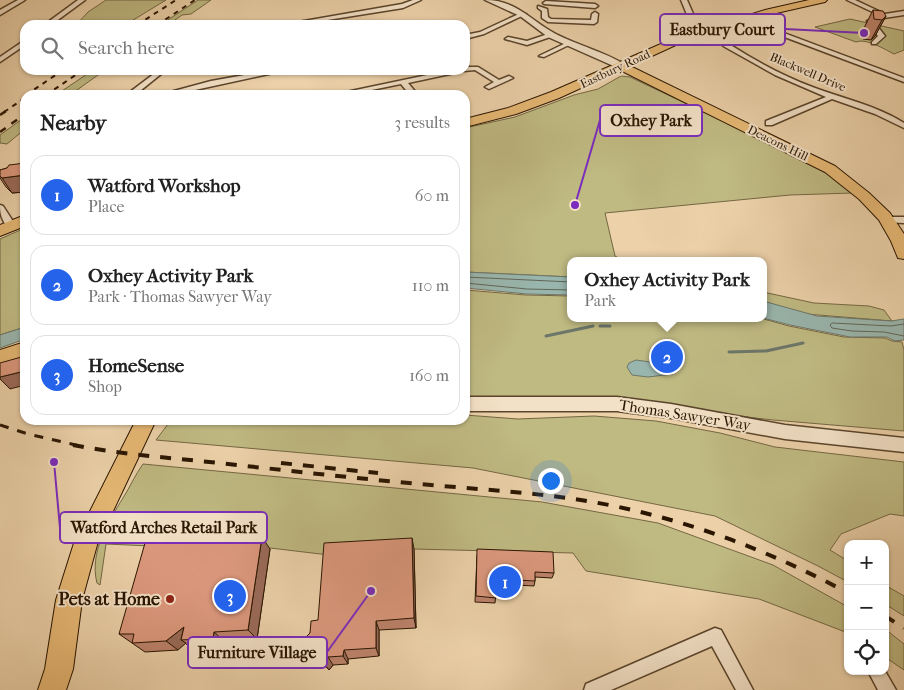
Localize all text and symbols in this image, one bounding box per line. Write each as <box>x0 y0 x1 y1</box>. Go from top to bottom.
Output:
callout: Eastbury Court <box>660 14 785 45</box>
search box <box>20 20 470 75</box>
text: Eastbury Court <box>669 20 775 40</box>
icon: search <box>38 34 66 62</box>
text: Search here <box>78 37 174 59</box>
street label: Eastbury Road <box>578 47 653 91</box>
street label: Blackwell Drive <box>768 50 848 94</box>
callout: Oxhey Park <box>600 105 702 136</box>
text: Nearby <box>40 111 106 135</box>
text: Oxhey Park <box>610 111 692 131</box>
text: 3 results <box>394 113 450 132</box>
street label: Deacons Hill <box>745 122 811 164</box>
text: Watford Workshop <box>88 175 241 197</box>
text: 1 <box>54 186 60 205</box>
text: 60 m <box>415 186 449 205</box>
text: Place <box>88 197 124 216</box>
popup <box>567 257 767 322</box>
text: Oxhey Activity Park <box>88 265 253 287</box>
text: Oxhey Activity Park <box>584 269 750 291</box>
text: 2 <box>53 276 61 295</box>
text: 110 m <box>412 276 449 295</box>
text: Park · Thomas Sawyer Way <box>88 287 272 306</box>
text: Park <box>584 291 616 310</box>
pin: 2 <box>651 338 683 376</box>
text: HomeSense <box>88 355 184 377</box>
text: 3 <box>54 366 60 385</box>
text: 160 m <box>409 366 449 385</box>
text: Shop <box>88 377 122 396</box>
street label: Thomas Sawyer Way <box>618 396 753 434</box>
your location <box>538 468 564 494</box>
callout: Watford Arches Retail Park <box>60 512 267 543</box>
text: Watford Arches Retail Park <box>70 518 258 537</box>
map controls <box>844 540 889 675</box>
button: + <box>844 540 889 585</box>
pin: 1 <box>489 563 521 601</box>
pin: 3 <box>214 577 246 615</box>
button: − <box>844 585 889 630</box>
place label: Pets at Home <box>58 589 160 610</box>
marker: Pets at Home <box>164 593 176 605</box>
button: locate <box>844 630 889 675</box>
callout: Furniture Village <box>188 637 327 668</box>
text: Furniture Village <box>197 643 317 663</box>

